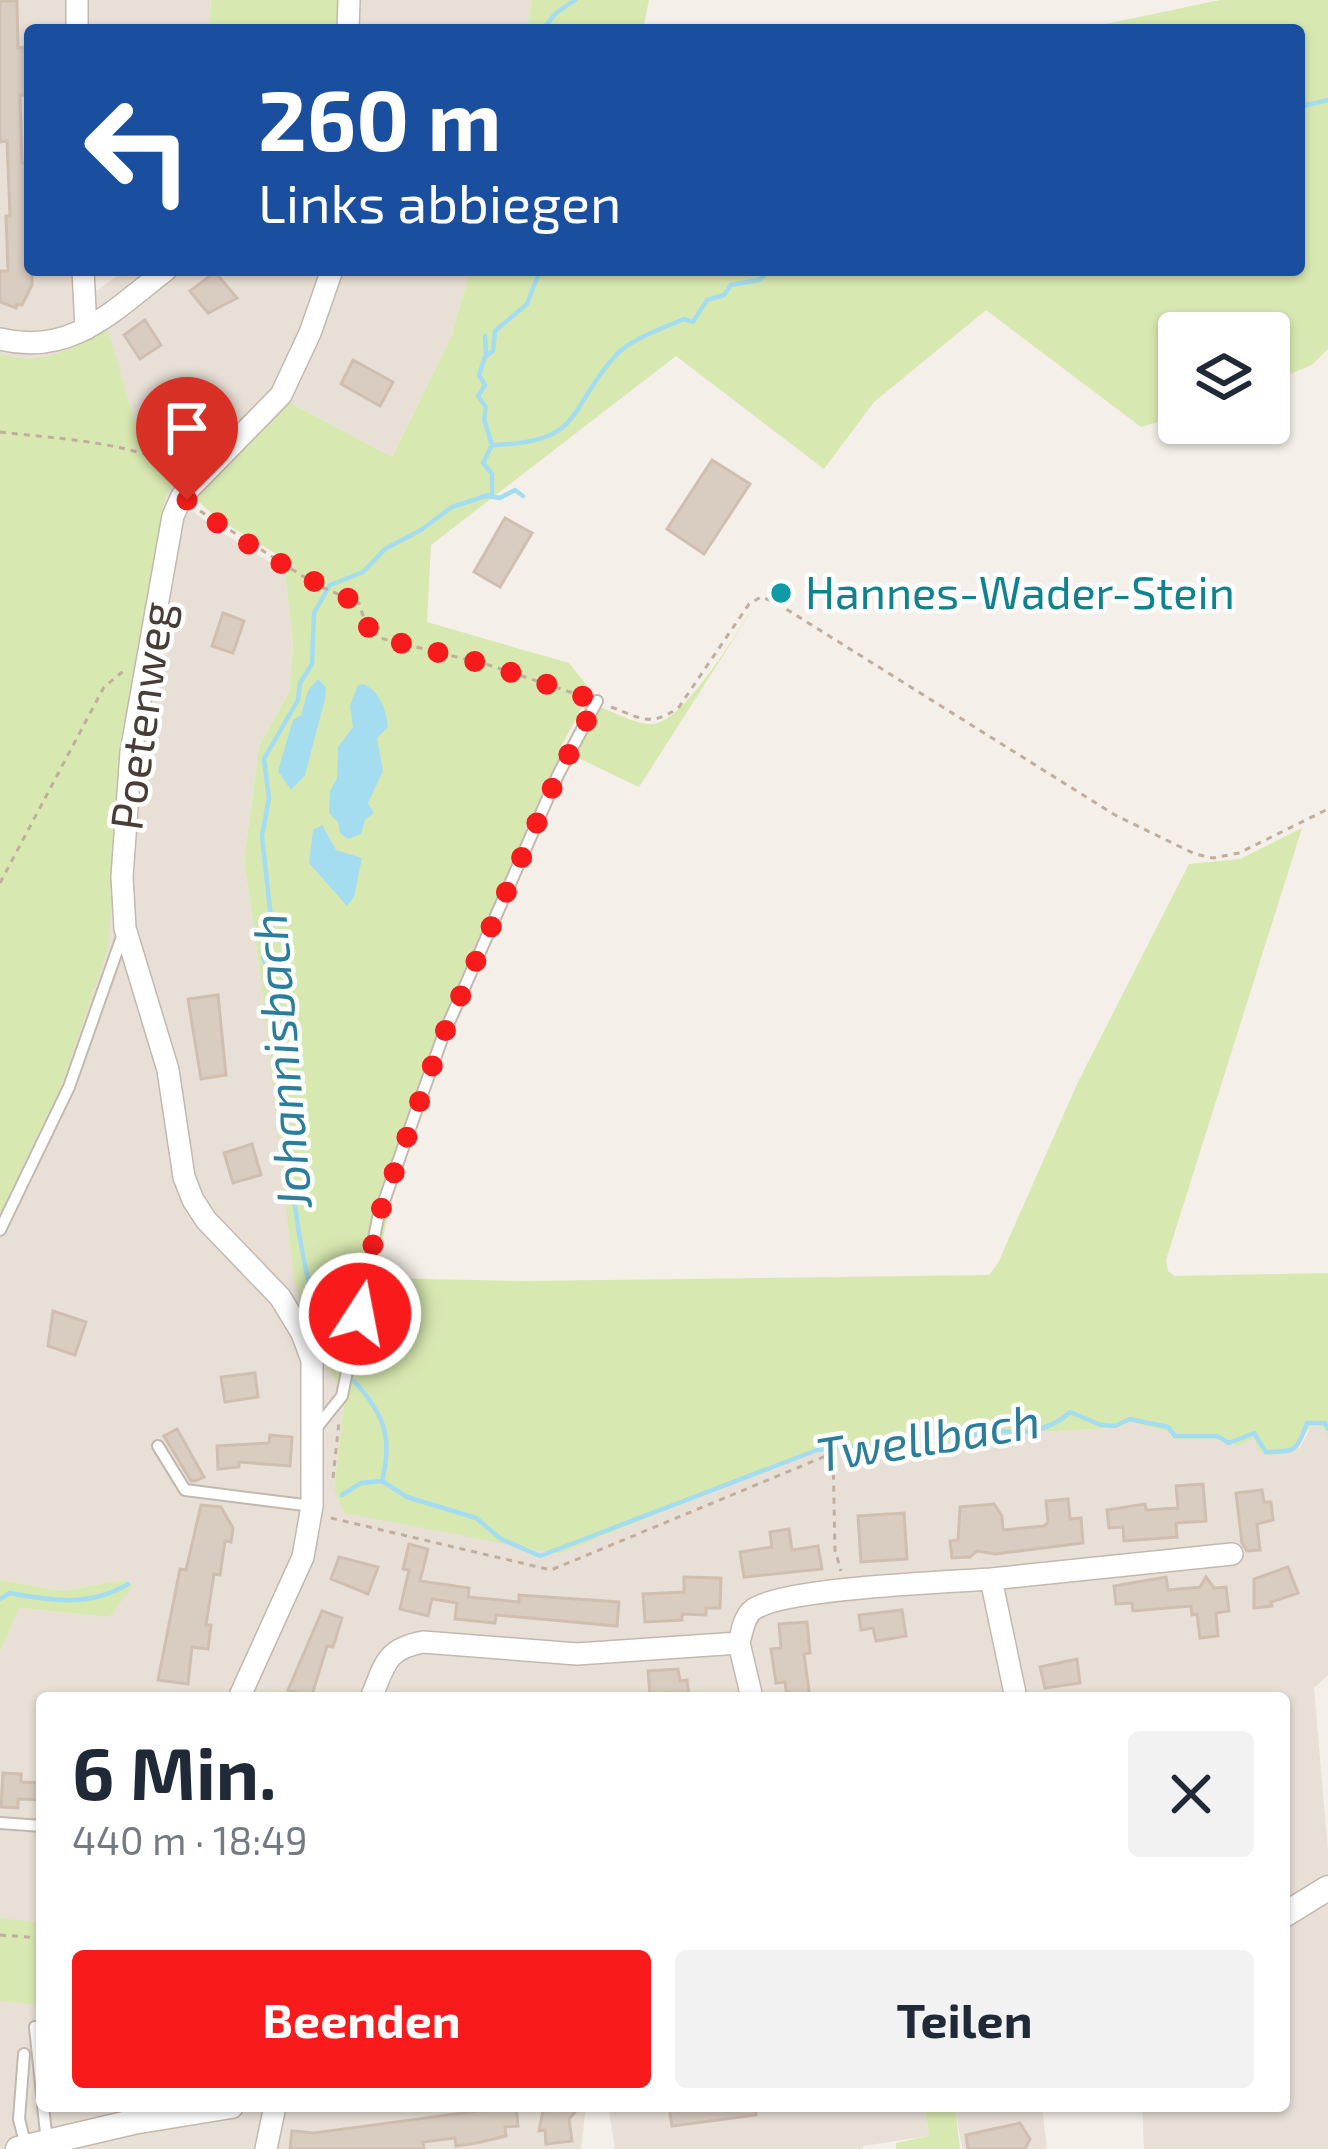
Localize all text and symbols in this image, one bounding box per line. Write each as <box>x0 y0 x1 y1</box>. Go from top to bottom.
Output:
text: 260 m <box>258 67 502 168</box>
icon: left <box>60 72 216 228</box>
text: Links abbiegen <box>258 169 621 234</box>
map controls <box>1158 312 1290 444</box>
button: layers <box>1158 312 1290 444</box>
pin <box>136 377 238 500</box>
icon: arrive <box>154 395 220 461</box>
place label: Hannes-Wader-Stein <box>805 564 1235 618</box>
marker: Hannes-Wader-Stein <box>768 580 794 606</box>
street label: Poetenweg <box>97 598 183 833</box>
water label: Johannisbach <box>238 911 322 1212</box>
position arrow <box>297 1251 423 1377</box>
water label: Twellbach <box>812 1390 1044 1482</box>
text: 6 Min. <box>72 1728 277 1814</box>
button: close <box>1128 1731 1254 1857</box>
text: 440 m · 18:49 <box>72 1816 308 1863</box>
button: Beenden <box>72 1950 651 2088</box>
button: Teilen <box>675 1950 1254 2088</box>

